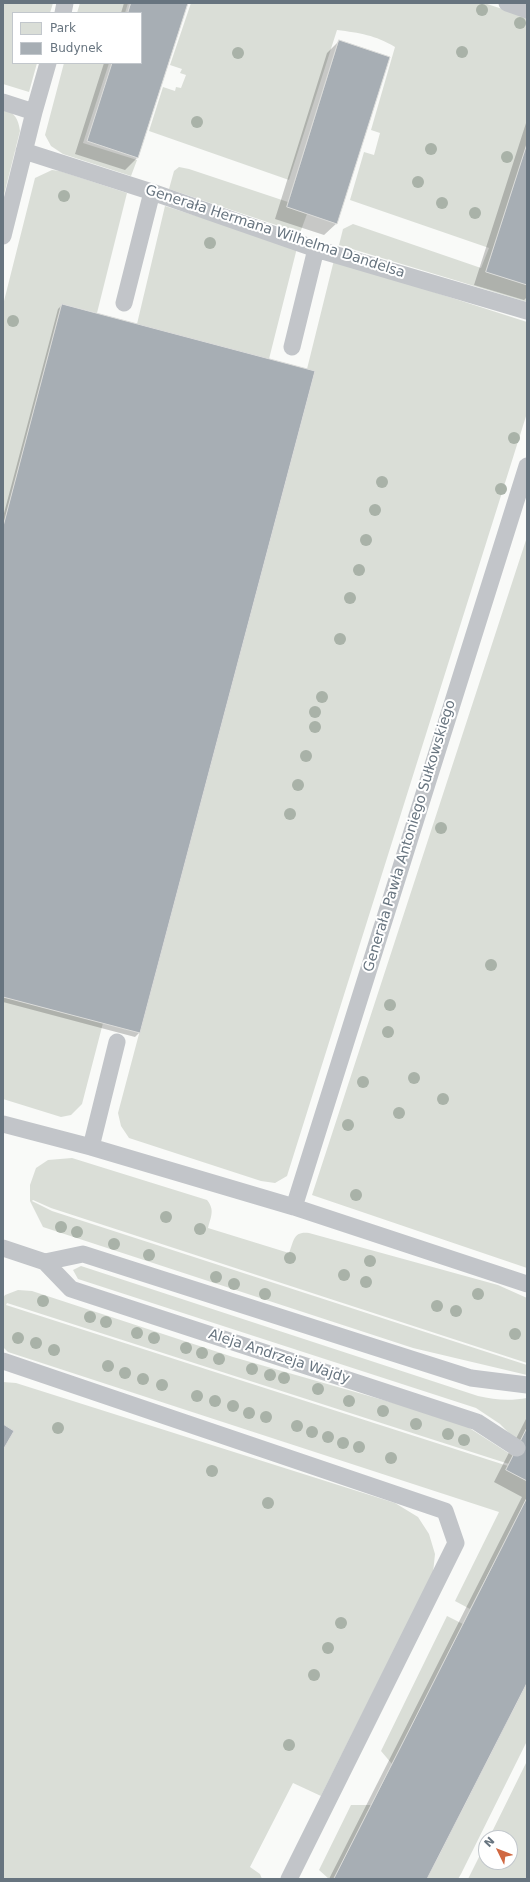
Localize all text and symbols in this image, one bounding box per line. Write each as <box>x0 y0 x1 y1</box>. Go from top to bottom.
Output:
legend <box>12 12 142 64</box>
text: Park <box>50 21 76 35</box>
text: Budynek <box>50 41 103 55</box>
street label: Generała Hermana Wilhelma Dandelsa <box>143 182 407 282</box>
street label: Generała Pawła Antoniego Sułkowskiego <box>361 698 459 974</box>
street label: Aleja Andrzeja Wajdy <box>206 1326 352 1388</box>
north arrow <box>478 1830 518 1870</box>
text: N <box>482 1834 497 1850</box>

